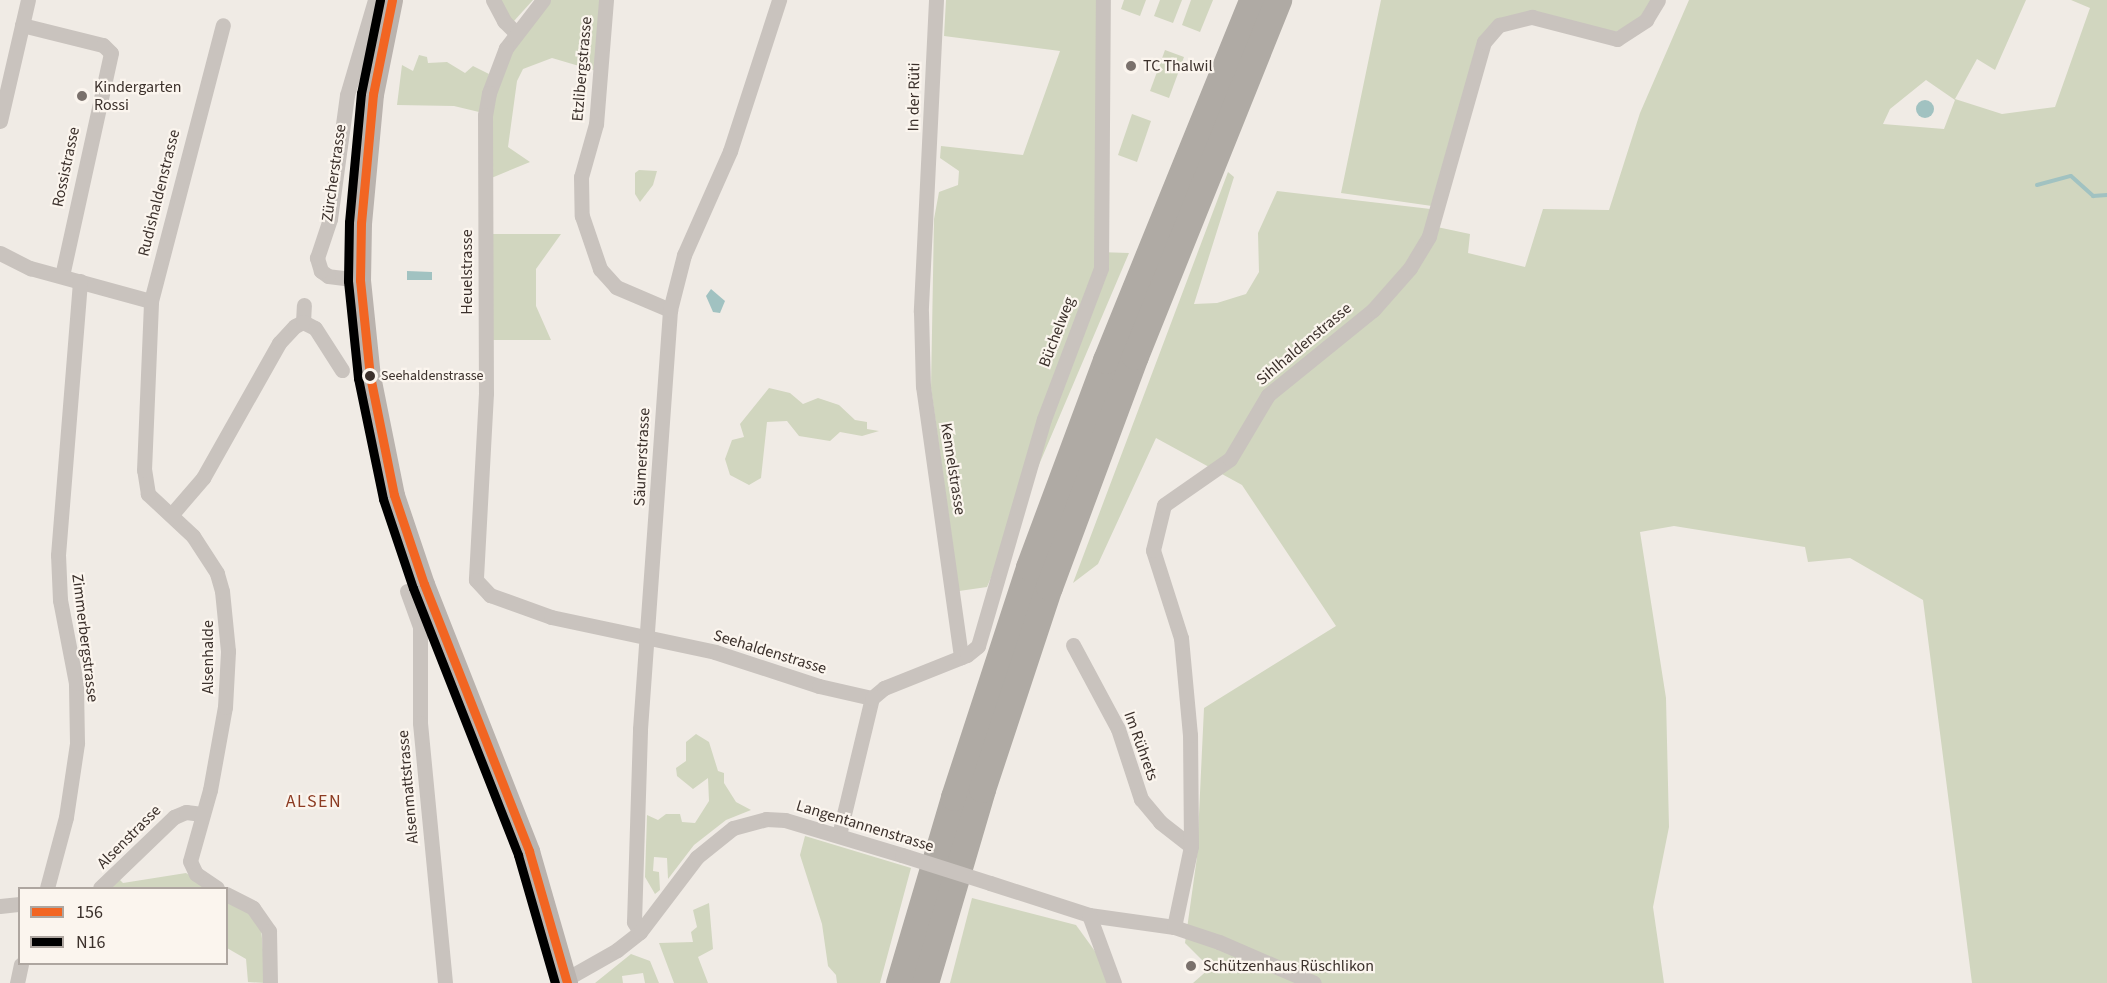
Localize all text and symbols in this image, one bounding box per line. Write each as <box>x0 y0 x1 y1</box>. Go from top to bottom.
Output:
street label: Etzlibergstrasse <box>568 16 596 122</box>
place label: TC Thalwil <box>1143 56 1212 76</box>
marker: TC Thalwil <box>1124 59 1138 73</box>
street label: In der Rüti <box>904 62 924 132</box>
place label: Kindergarten Rossi <box>94 77 181 115</box>
marker: Kindergarten Rossi <box>75 89 89 103</box>
street label: Zürcherstrasse <box>318 123 350 223</box>
street label: Rossistrasse <box>48 125 84 209</box>
street label: Rudishaldenstrasse <box>134 128 184 258</box>
street label: Heuelstrasse <box>457 229 477 315</box>
street label: Büchelweg <box>1035 294 1079 370</box>
street label: Sihlhaldenstrasse <box>1253 299 1355 389</box>
place label: Seehaldenstrasse <box>381 368 484 384</box>
marker: Seehaldenstrasse <box>364 370 376 382</box>
street label: Säumerstrasse <box>630 407 654 507</box>
street label: Kennelstrasse <box>936 422 970 516</box>
street label: Zimmerbergstrasse <box>68 573 102 703</box>
street label: Alsenhalde <box>198 620 218 694</box>
street label: Seehaldenstrasse <box>711 626 829 678</box>
street label: Im Rührets <box>1120 709 1162 783</box>
street label: Alsenmattstrasse <box>393 729 423 845</box>
district label: ALSEN <box>286 791 342 813</box>
street label: Langentannenstrasse <box>794 796 936 856</box>
street label: Alsenstrasse <box>93 801 165 873</box>
legend <box>18 887 228 965</box>
text: 156 <box>76 900 103 925</box>
text: N16 <box>76 930 106 955</box>
place label: Schützenhaus Rüschlikon <box>1203 956 1374 976</box>
marker: Schützenhaus Rüschlikon <box>1184 959 1198 973</box>

